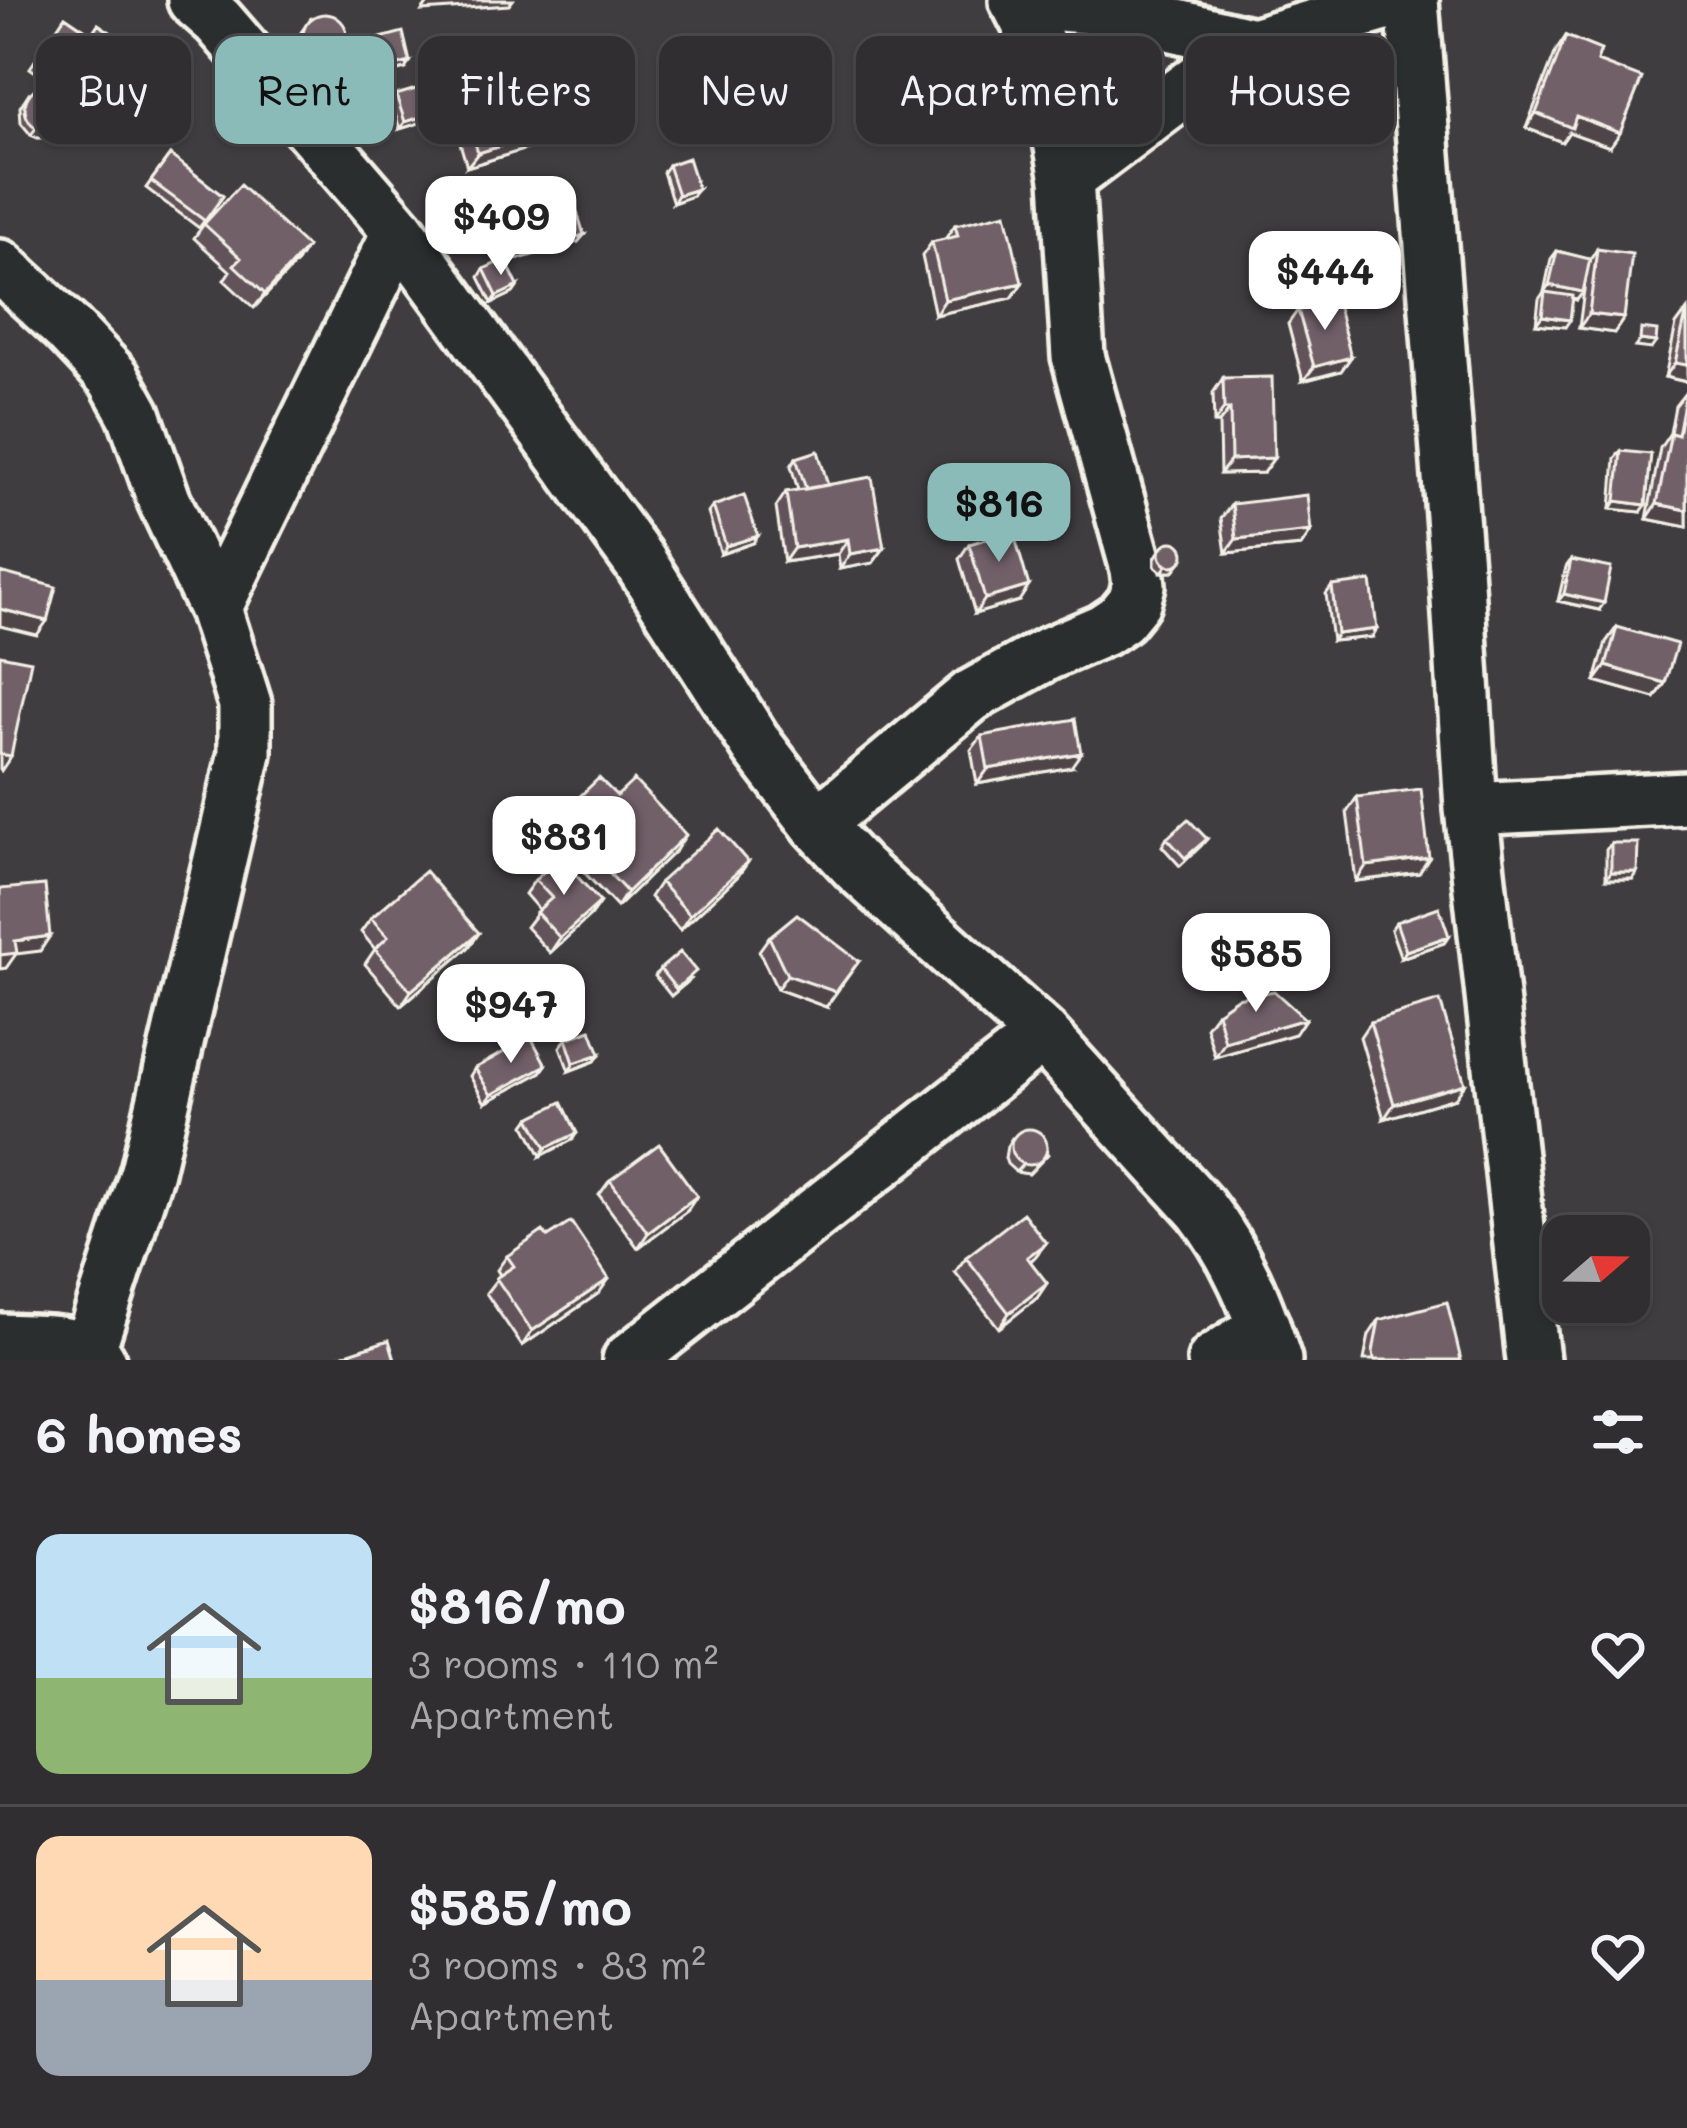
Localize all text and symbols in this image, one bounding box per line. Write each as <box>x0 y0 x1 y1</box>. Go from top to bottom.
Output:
chip: Buy <box>36 36 191 144</box>
chip: Rent <box>215 36 394 144</box>
chip: Filters <box>418 36 635 144</box>
chip: New <box>659 36 832 144</box>
chip: Apartment <box>856 36 1162 144</box>
chip: House <box>1186 36 1394 144</box>
pin: $409 <box>430 176 572 278</box>
text: $409 <box>452 189 550 240</box>
pin: $444 <box>1254 231 1396 333</box>
text: $444 <box>1276 244 1374 295</box>
pin: $816 <box>928 463 1070 565</box>
text: $816 <box>954 476 1044 527</box>
pin: $831 <box>493 796 635 898</box>
text: $831 <box>520 809 608 860</box>
pin: $585 <box>1185 913 1327 1015</box>
text: $585 <box>1209 926 1303 977</box>
pin: $947 <box>440 964 582 1066</box>
text: $947 <box>464 977 558 1028</box>
north arrow <box>1542 1215 1650 1323</box>
map controls <box>1542 1215 1650 1323</box>
text: 6 homes <box>36 1399 242 1466</box>
icon: filters <box>1585 1399 1651 1465</box>
text: $816/mo <box>408 1570 626 1637</box>
icon: home <box>132 1582 276 1726</box>
icon: heart <box>1585 1621 1651 1687</box>
text: 3 rooms · 110 m² <box>408 1637 718 1688</box>
text: Apartment <box>408 1688 614 1739</box>
text: $585/mo <box>408 1871 632 1938</box>
icon: home <box>132 1884 276 2028</box>
icon: heart <box>1585 1923 1651 1989</box>
text: 3 rooms · 83 m² <box>408 1938 706 1989</box>
text: Apartment <box>408 1989 614 2040</box>

